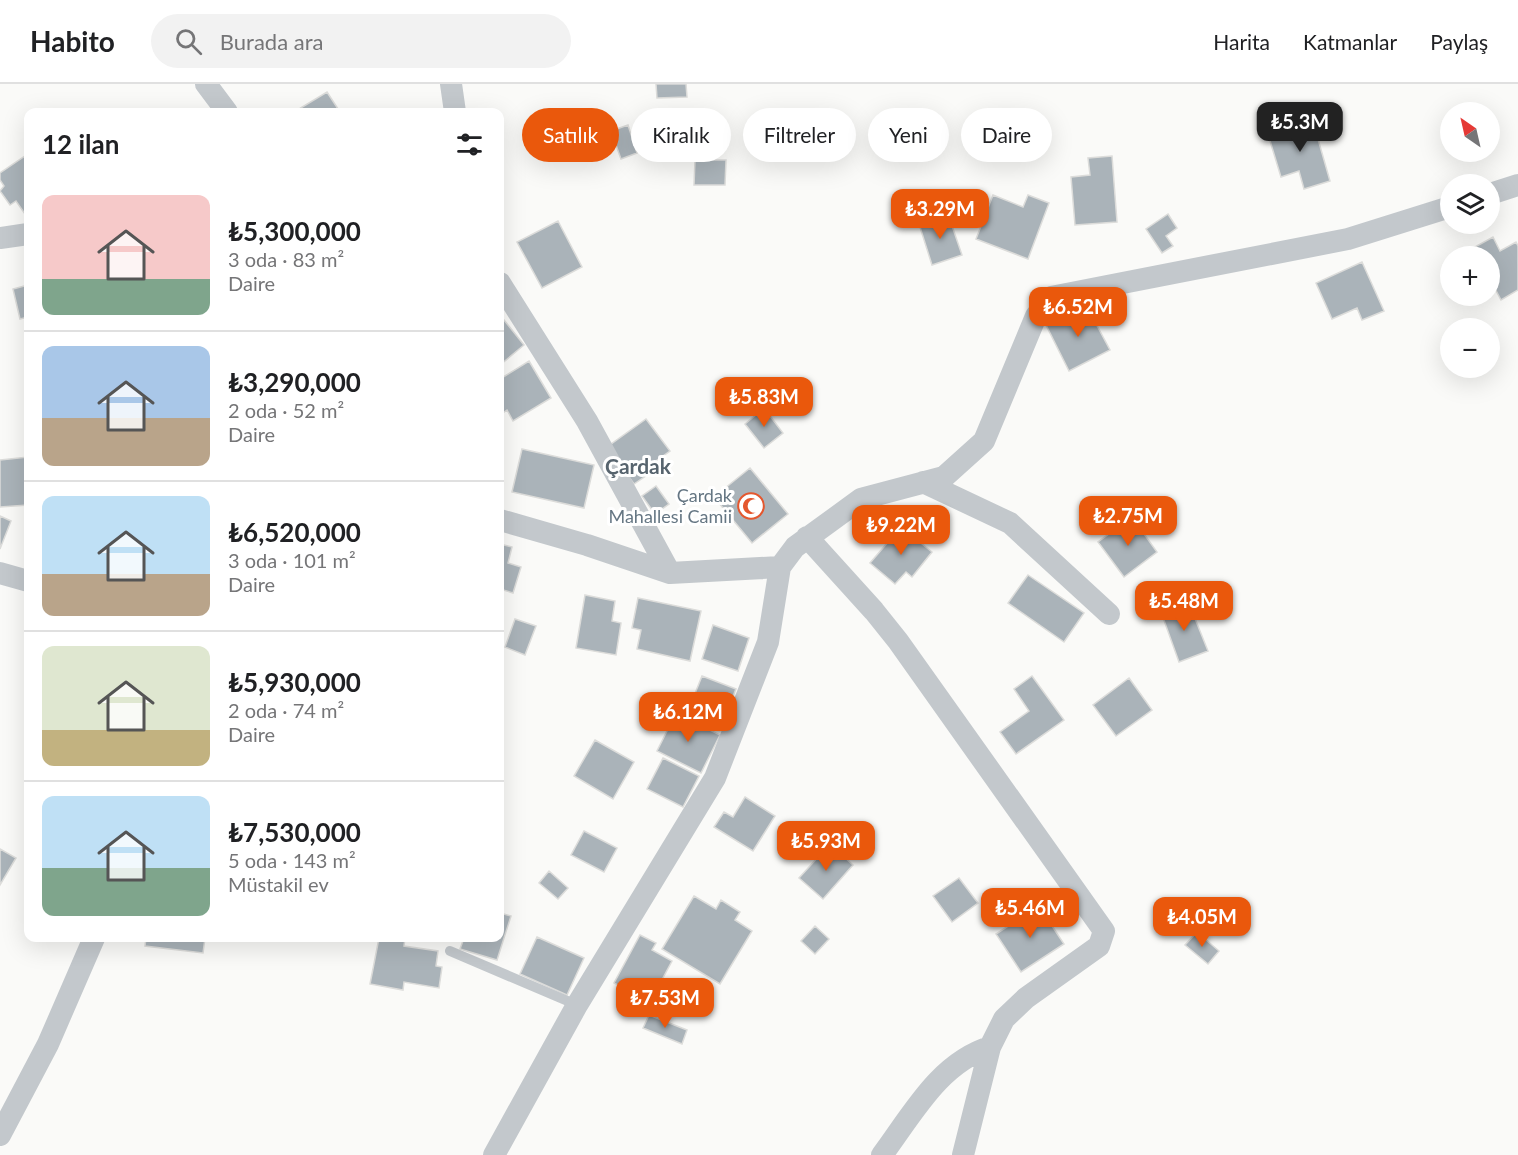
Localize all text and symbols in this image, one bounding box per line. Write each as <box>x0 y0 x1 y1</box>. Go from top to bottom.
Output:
search box <box>151 14 571 68</box>
text: Habito <box>30 24 115 58</box>
icon: search <box>172 25 205 58</box>
text: Burada ara <box>220 28 323 55</box>
text: Harita <box>1213 29 1270 54</box>
text: Katmanlar <box>1303 29 1397 54</box>
text: Paylaş <box>1430 29 1488 54</box>
pin: ₺5.3M <box>1258 102 1342 153</box>
north arrow <box>1440 102 1500 162</box>
map controls <box>1440 102 1500 378</box>
chip: Satılık <box>522 108 619 162</box>
chip: Kiralık <box>631 108 731 162</box>
chip: Filtreler <box>743 108 856 162</box>
chip: Yeni <box>868 108 949 162</box>
chip: Daire <box>961 108 1052 162</box>
text: ₺5.3M <box>1271 109 1329 133</box>
text: 12 ilan <box>42 128 119 160</box>
icon: filters <box>453 128 486 161</box>
button: layers <box>1440 174 1500 234</box>
pin: ₺3.29M <box>891 189 989 240</box>
text: ₺3.29M <box>905 196 975 220</box>
text: ₺5,300,000 <box>228 215 361 247</box>
icon: home <box>90 219 162 291</box>
button: + <box>1440 246 1500 306</box>
text: 3 oda · 83 m² <box>228 247 344 271</box>
text: Daire <box>228 271 275 295</box>
pin: ₺6.52M <box>1029 287 1127 338</box>
text: ₺6.52M <box>1043 294 1113 318</box>
button: − <box>1440 318 1500 378</box>
text: ₺3,290,000 <box>228 366 361 398</box>
icon: home <box>90 370 162 442</box>
pin: ₺5.83M <box>715 377 813 428</box>
text: ₺5.83M <box>729 384 799 408</box>
text: 2 oda · 52 m² <box>228 398 344 422</box>
text: Daire <box>228 422 275 446</box>
district label: Çardak <box>605 453 672 478</box>
place label: Çardak Mahallesi Camii <box>608 484 733 527</box>
mosque icon: Çardak Mahallesi Camii <box>736 491 766 521</box>
pin: ₺2.75M <box>1079 496 1177 547</box>
text: ₺2.75M <box>1093 503 1163 527</box>
pin: ₺9.22M <box>852 505 950 556</box>
text: ₺9.22M <box>866 512 936 536</box>
text: ₺6,520,000 <box>228 516 361 548</box>
icon: home <box>90 520 162 592</box>
text: 3 oda · 101 m² <box>228 548 356 572</box>
text: Daire <box>228 572 275 596</box>
pin: ₺5.48M <box>1135 581 1233 632</box>
text: ₺5.48M <box>1149 588 1219 612</box>
text: ₺5,930,000 <box>228 666 361 698</box>
icon: home <box>90 670 162 742</box>
pin: ₺6.12M <box>639 692 737 743</box>
text: 2 oda · 74 m² <box>228 698 344 722</box>
text: ₺6.12M <box>653 699 723 723</box>
text: Daire <box>228 722 275 746</box>
text: ₺7,530,000 <box>228 816 361 848</box>
icon: home <box>90 820 162 892</box>
pin: ₺5.93M <box>777 821 875 872</box>
text: ₺5.93M <box>791 828 861 852</box>
text: 5 oda · 143 m² <box>228 848 356 872</box>
text: Müstakil ev <box>228 872 329 896</box>
pin: ₺5.46M <box>981 888 1079 939</box>
text: ₺5.46M <box>995 895 1065 919</box>
pin: ₺4.05M <box>1153 897 1251 948</box>
text: ₺4.05M <box>1167 904 1237 928</box>
pin: ₺7.53M <box>616 978 714 1029</box>
text: ₺7.53M <box>630 985 700 1009</box>

